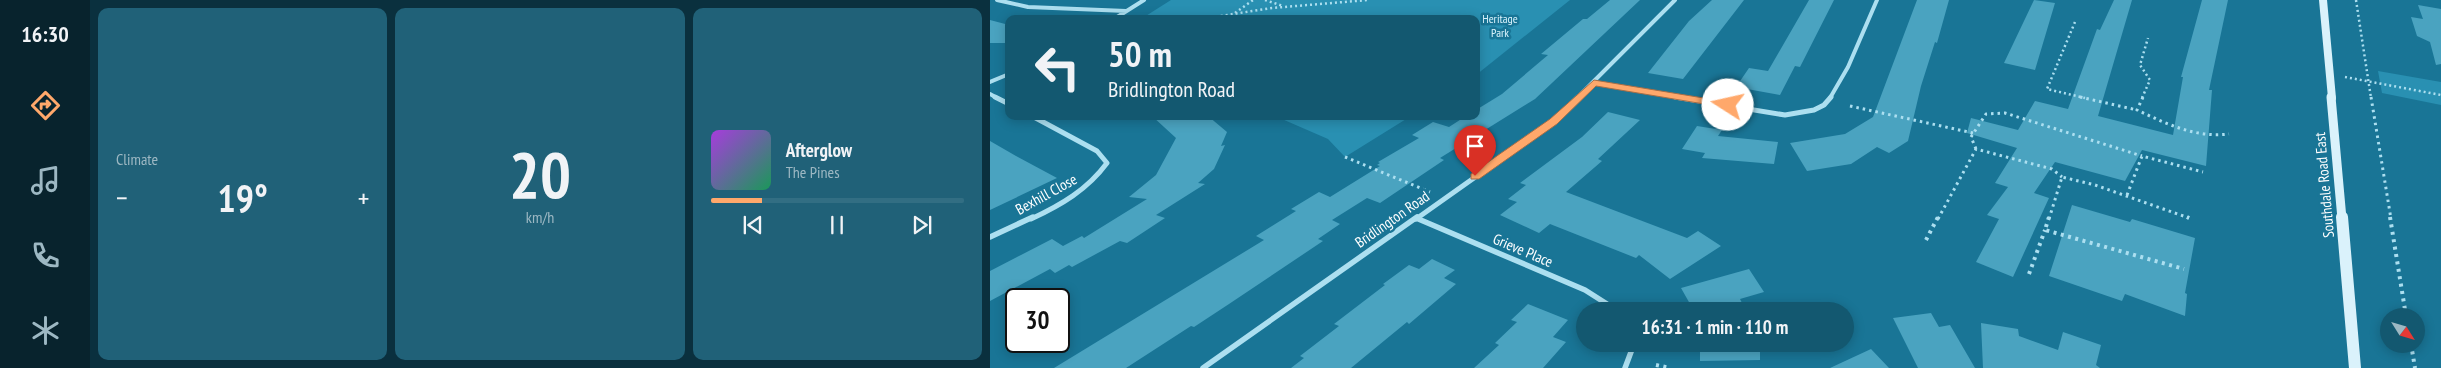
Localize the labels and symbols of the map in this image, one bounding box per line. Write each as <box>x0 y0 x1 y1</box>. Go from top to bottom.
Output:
park label: Heritage Park <box>1482 11 1518 40</box>
position arrow <box>1701 78 1753 130</box>
pin <box>1454 125 1496 176</box>
street label: Southdale Road East <box>2310 131 2338 239</box>
street label: Bexhill Close <box>1012 169 1080 219</box>
street label: Bridlington Road <box>1351 186 1433 252</box>
street label: Grieve Place <box>1490 229 1556 271</box>
speed limit sign: 30 <box>1005 288 1070 353</box>
north arrow <box>2380 308 2425 352</box>

